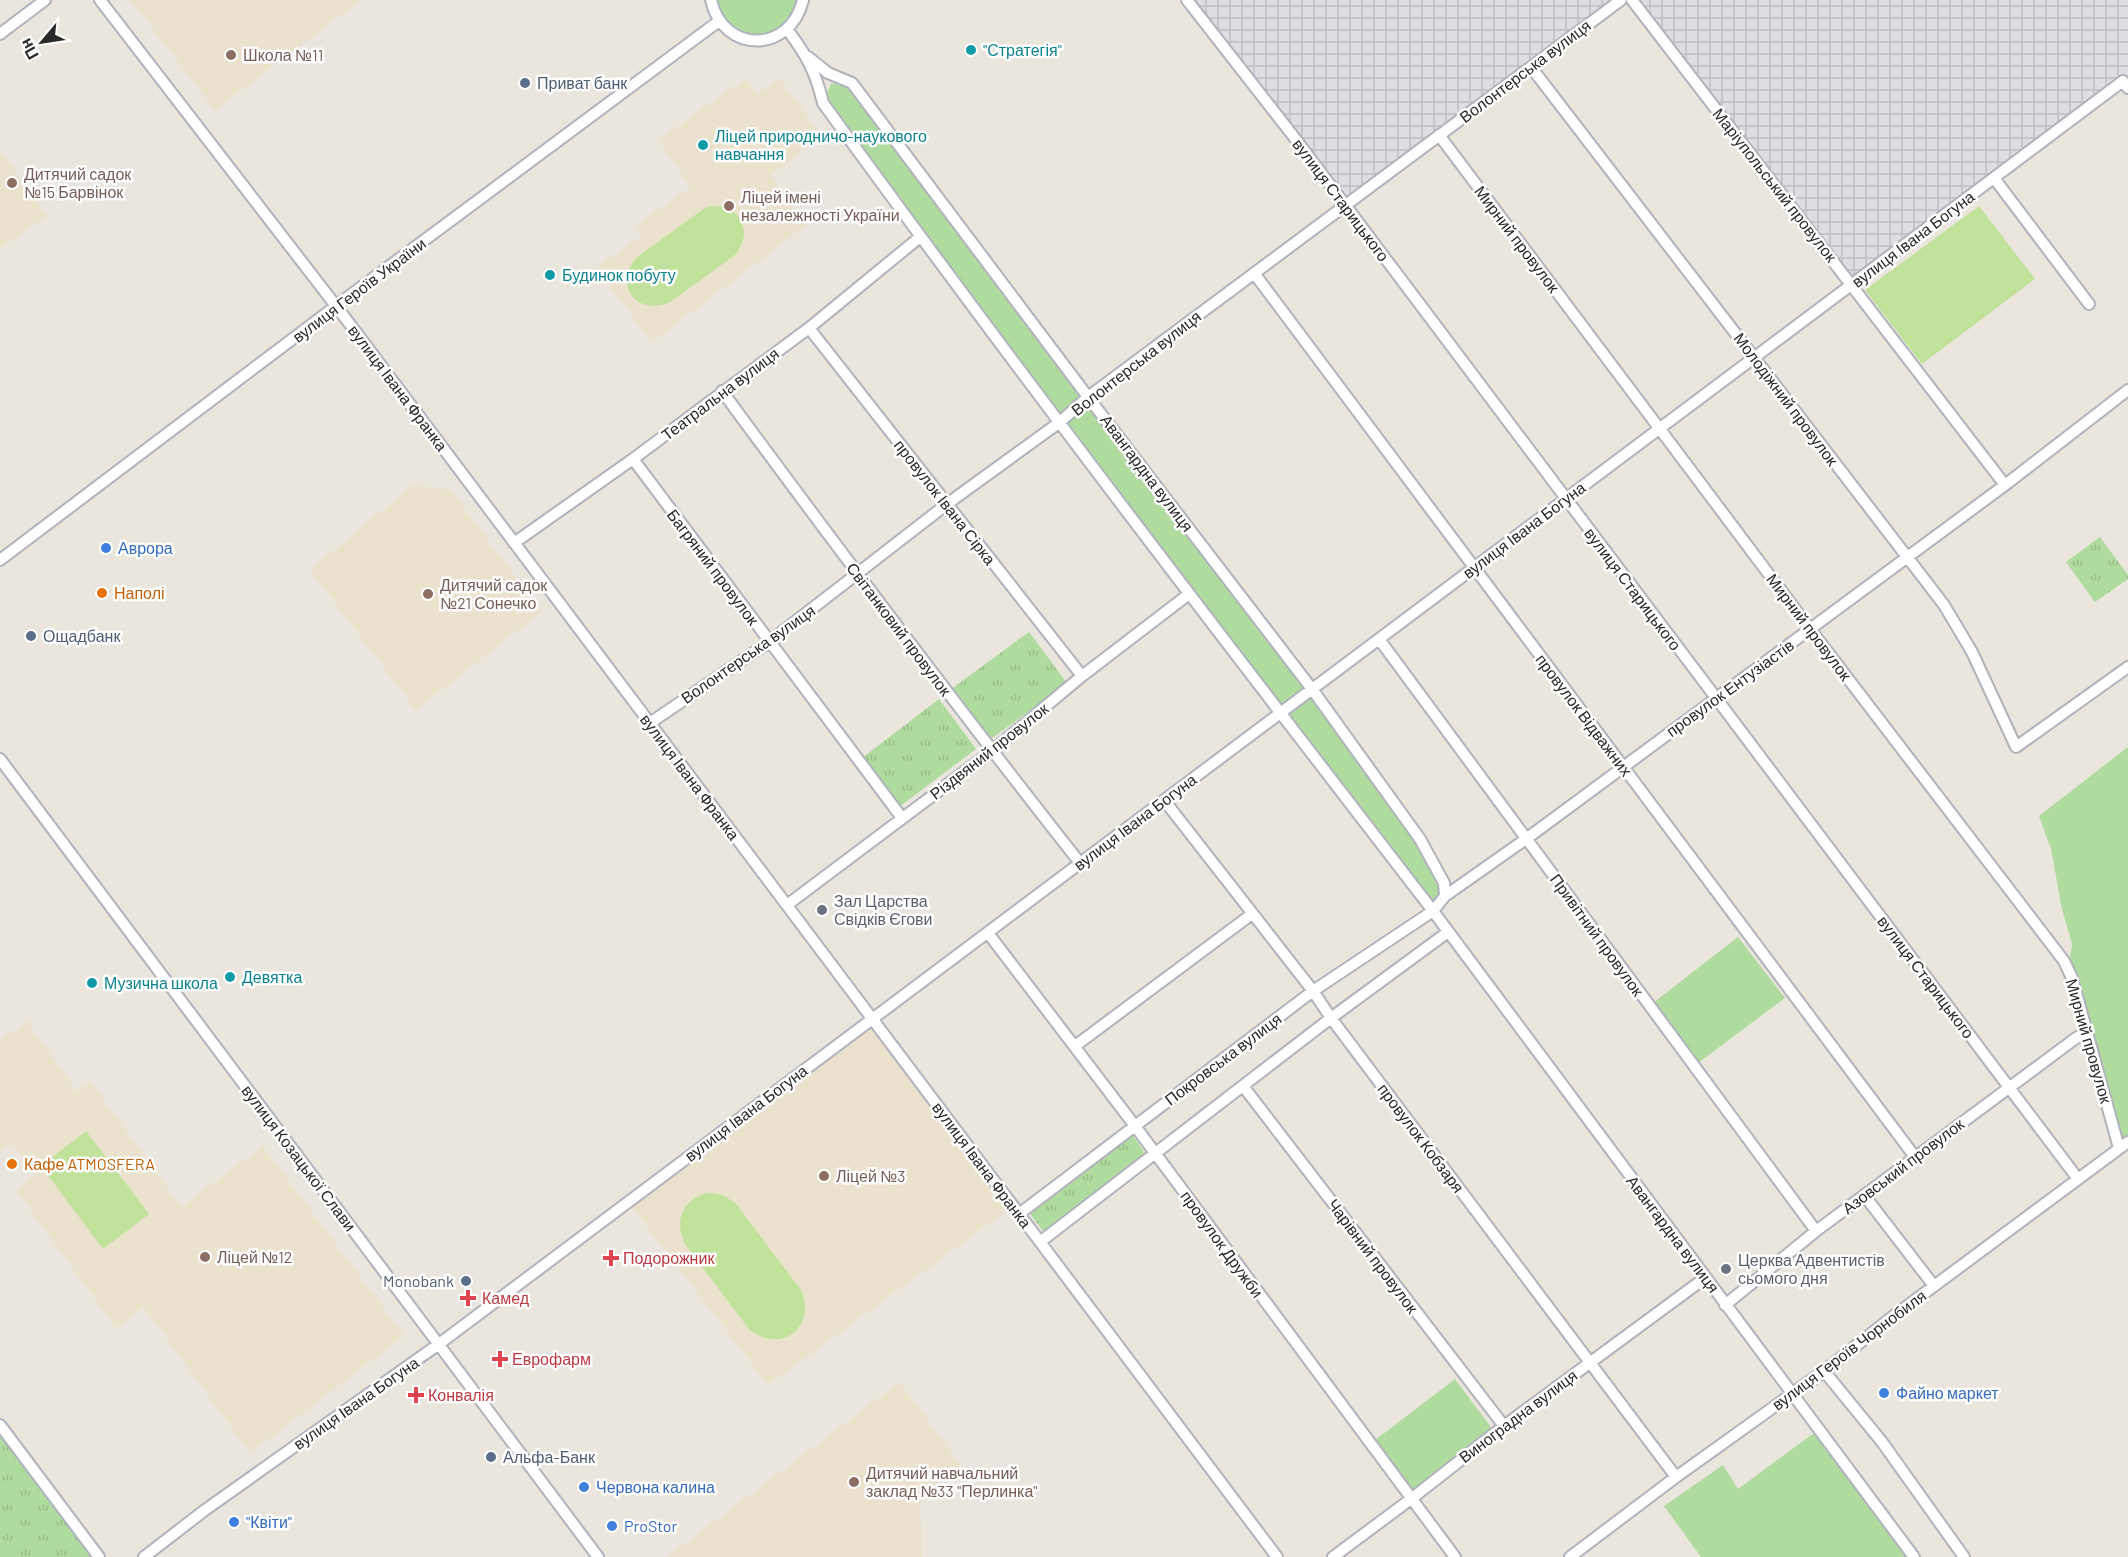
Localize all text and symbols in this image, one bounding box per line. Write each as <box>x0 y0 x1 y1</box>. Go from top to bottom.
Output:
north arrow <box>12 12 72 72</box>
street label: Волонтерська вулиця <box>1455 15 1594 126</box>
text: Пн <box>15 36 42 63</box>
place label: "Стратегія" <box>983 40 1062 59</box>
marker: "Стратегія" <box>964 43 978 57</box>
place label: Школа №11 <box>243 45 323 64</box>
marker: Школа №11 <box>224 48 238 62</box>
place label: Приват банк <box>537 73 628 92</box>
marker: Приват банк <box>518 76 532 90</box>
street label: Маріупольський провулок <box>1709 104 1842 266</box>
place label: Ліцей природничо-наукового навчання <box>715 126 927 163</box>
street label: вулиця Старицького <box>1289 135 1394 265</box>
marker: Ліцей природничо-наукового навчання <box>696 138 710 152</box>
place label: Дитячий садок №15 Барвінок <box>24 164 132 201</box>
marker: Дитячий садок №15 Барвінок <box>5 176 19 190</box>
street label: Мирний провулок <box>1471 182 1564 297</box>
street label: вулиця Івана Богуна <box>1848 186 1978 291</box>
place label: Ліцей імені незалежності України <box>741 187 900 224</box>
marker: Ліцей імені незалежності України <box>722 199 736 213</box>
street label: вулиця Героїв України <box>288 233 429 346</box>
place label: Будинок побуту <box>562 265 676 284</box>
marker: Будинок побуту <box>543 268 557 282</box>
street label: Волонтерська вулиця <box>1067 306 1204 419</box>
street label: вулиця Івана Франка <box>345 321 452 454</box>
street label: Молодіжний провулок <box>1730 329 1843 470</box>
street label: Театральна вулиця <box>657 343 782 444</box>
street label: Авангардна вулиця <box>1097 410 1198 535</box>
street label: провулок Івана Сірка <box>891 435 1000 568</box>
street label: вулиця Івана Богуна <box>1459 477 1589 582</box>
street label: Багряний провулок <box>664 505 764 629</box>
street label: вулиця Старицького <box>1581 524 1686 654</box>
place label: Аврора <box>118 538 173 557</box>
marker: Аврора <box>99 541 113 555</box>
street label: Світанковий провулок <box>843 558 956 700</box>
street label: Мирний провулок <box>1763 570 1856 685</box>
place label: Дитячий садок №21 Сонечко <box>440 575 548 612</box>
place label: Наполі <box>114 583 165 602</box>
marker: Наполі <box>95 586 109 600</box>
marker: Дитячий садок №21 Сонечко <box>421 587 435 601</box>
street label: Волонтерська вулиця <box>677 600 818 707</box>
place label: Ощадбанк <box>43 626 121 645</box>
marker: Ощадбанк <box>24 629 38 643</box>
street label: провулок Ентузіастів <box>1662 635 1797 740</box>
street label: провулок Відважних <box>1532 650 1637 780</box>
street label: Різдвяний провулок <box>926 698 1053 803</box>
street label: вулиця Івана Франка <box>637 710 744 843</box>
street label: вулиця Івана Богуна <box>1070 769 1200 874</box>
street label: Привітний провулок <box>1547 870 1649 1000</box>
place label: Зал Царства Свідків Єгови <box>834 891 933 928</box>
marker: Зал Царства Свідків Єгови <box>815 903 829 917</box>
street label: вулиця Старицького <box>1874 912 1979 1042</box>
place label: Девятка <box>242 967 302 986</box>
marker: Девятка <box>223 970 237 984</box>
place label: Музична школа <box>104 973 218 992</box>
marker: Музична школа <box>85 976 99 990</box>
street label: Мирний провулок <box>2063 976 2117 1106</box>
street label: Покровська вулиця <box>1161 1009 1285 1109</box>
street label: вулиця Івана Богуна <box>681 1060 811 1165</box>
street label: провулок Кобзаря <box>1374 1079 1469 1196</box>
street label: вулиця Козацької Слави <box>238 1081 360 1234</box>
street label: вулиця Івана Франка <box>929 1098 1036 1231</box>
street label: Азовський провулок <box>1838 1113 1968 1217</box>
place label: Кафе ATMOSFERA <box>24 1154 155 1173</box>
marker: Кафе ATMOSFERA <box>5 1157 19 1171</box>
place label: Ліцей №3 <box>836 1166 905 1185</box>
marker: Ліцей №3 <box>817 1169 831 1183</box>
street label: Авангардна вулиця <box>1623 1171 1724 1296</box>
street label: провулок Дружби <box>1177 1187 1268 1301</box>
street label: Чарівний провулок <box>1324 1195 1423 1317</box>
place label: Ліцей №12 <box>217 1247 292 1266</box>
place label: Подорожник <box>623 1248 715 1267</box>
marker: Ліцей №12 <box>198 1250 212 1264</box>
place label: Церква Адвентистів сьомого дня <box>1738 1250 1885 1287</box>
marker: Подорожник <box>604 1251 618 1265</box>
marker: Церква Адвентистів сьомого дня <box>1719 1262 1733 1276</box>
place label: Monobank <box>383 1271 454 1290</box>
marker: Monobank <box>459 1274 473 1288</box>
street label: вулиця Героїв Чорнобиля <box>1768 1285 1929 1414</box>
place label: Камед <box>482 1288 530 1307</box>
marker: Камед <box>459 1289 477 1307</box>
place label: Еврофарм <box>512 1349 591 1368</box>
street label: вулиця Івана Богуна <box>289 1352 422 1453</box>
marker: Еврофарм <box>493 1352 507 1366</box>
street label: Виноградна вулиця <box>1455 1365 1581 1466</box>
place label: Файно маркет <box>1896 1383 1999 1402</box>
place label: Конвалія <box>428 1385 494 1404</box>
marker: Файно маркет <box>1877 1386 1891 1400</box>
marker: Конвалія <box>409 1388 423 1402</box>
place label: Альфа-Банк <box>503 1447 596 1466</box>
marker: Альфа-Банк <box>484 1450 498 1464</box>
place label: Дитячий навчальний заклад №33 "Перлинка" <box>866 1463 1038 1500</box>
marker: Дитячий навчальний заклад №33 "Перлинка" <box>847 1475 861 1489</box>
place label: Червона калина <box>596 1477 715 1496</box>
marker: Червона калина <box>577 1480 591 1494</box>
place label: "Квіти" <box>246 1512 292 1531</box>
marker: "Квіти" <box>227 1515 241 1529</box>
place label: ProStor <box>624 1516 678 1535</box>
marker: ProStor <box>605 1519 619 1533</box>

